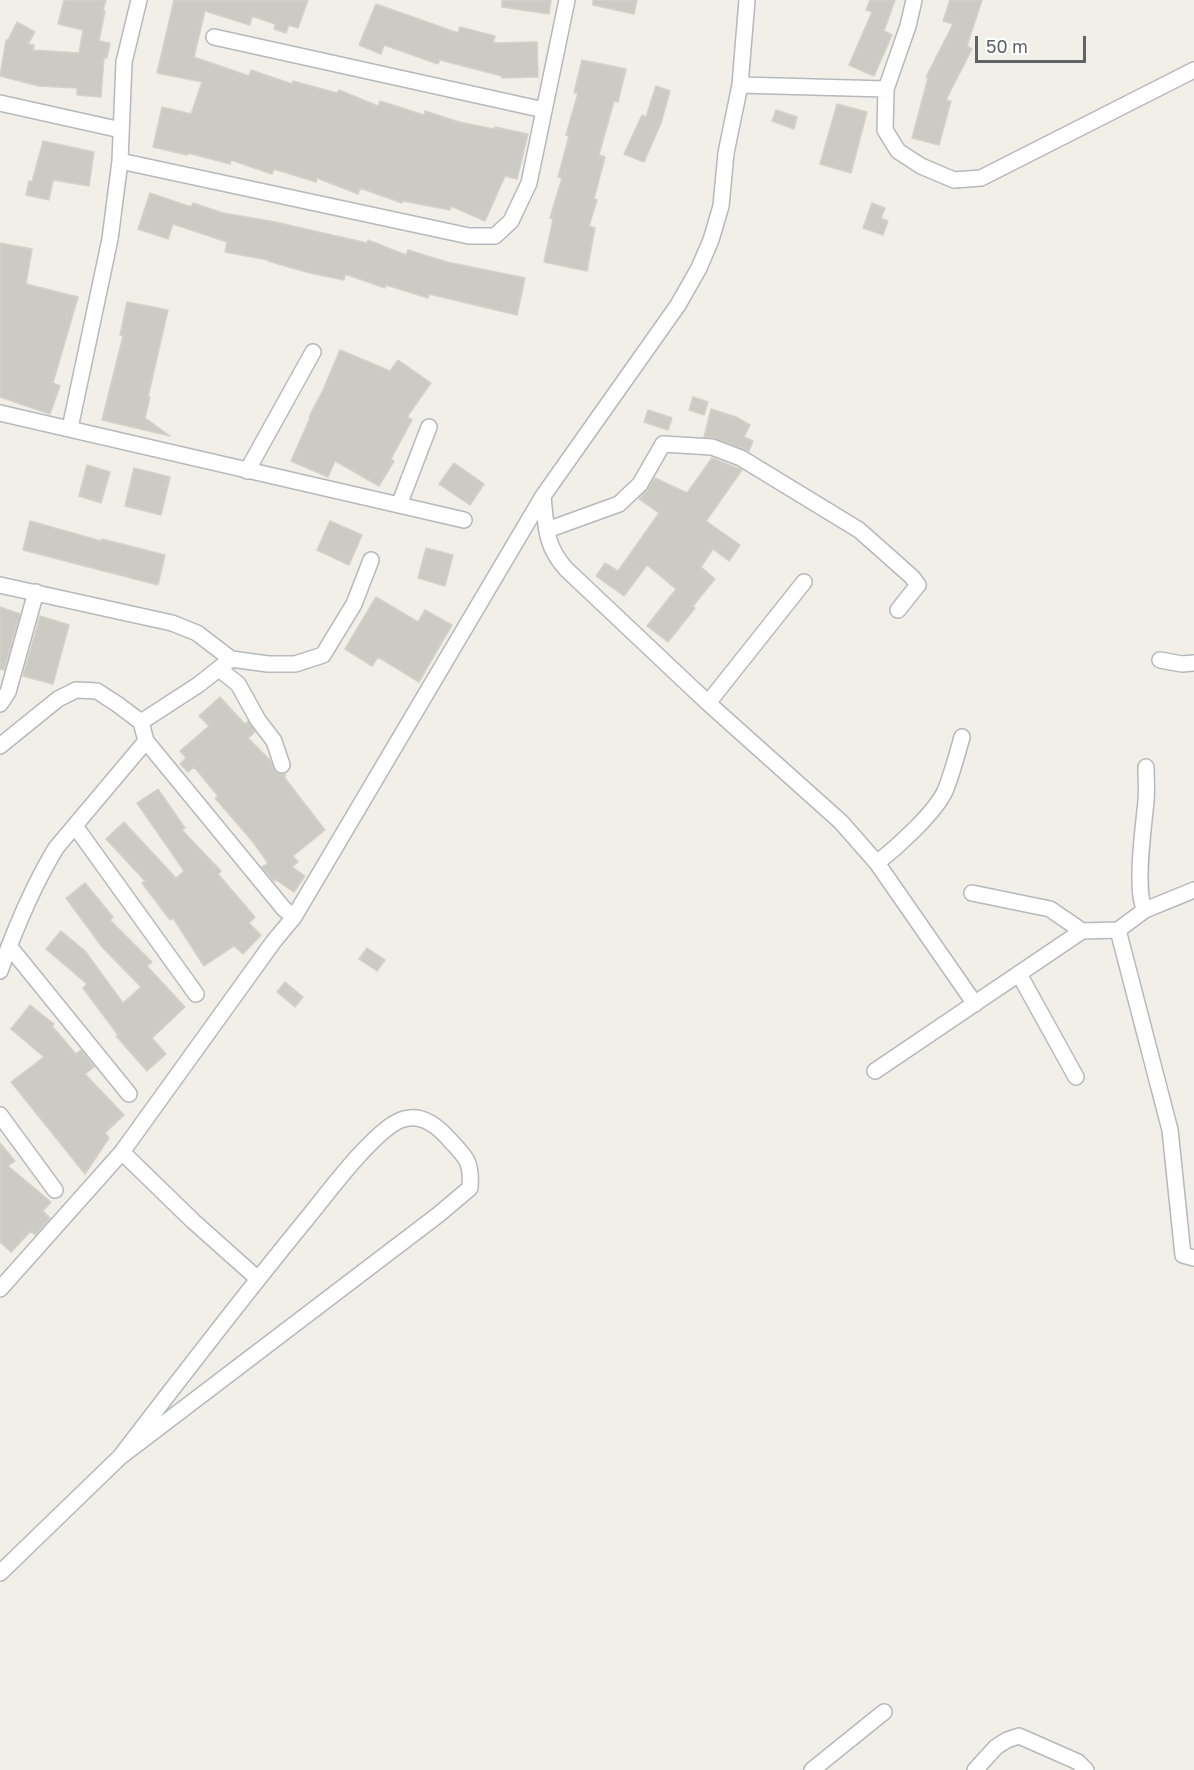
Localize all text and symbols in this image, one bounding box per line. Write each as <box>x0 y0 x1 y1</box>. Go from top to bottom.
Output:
scale bar <box>978 24 1089 62</box>
text: 50 m <box>986 35 1028 57</box>

